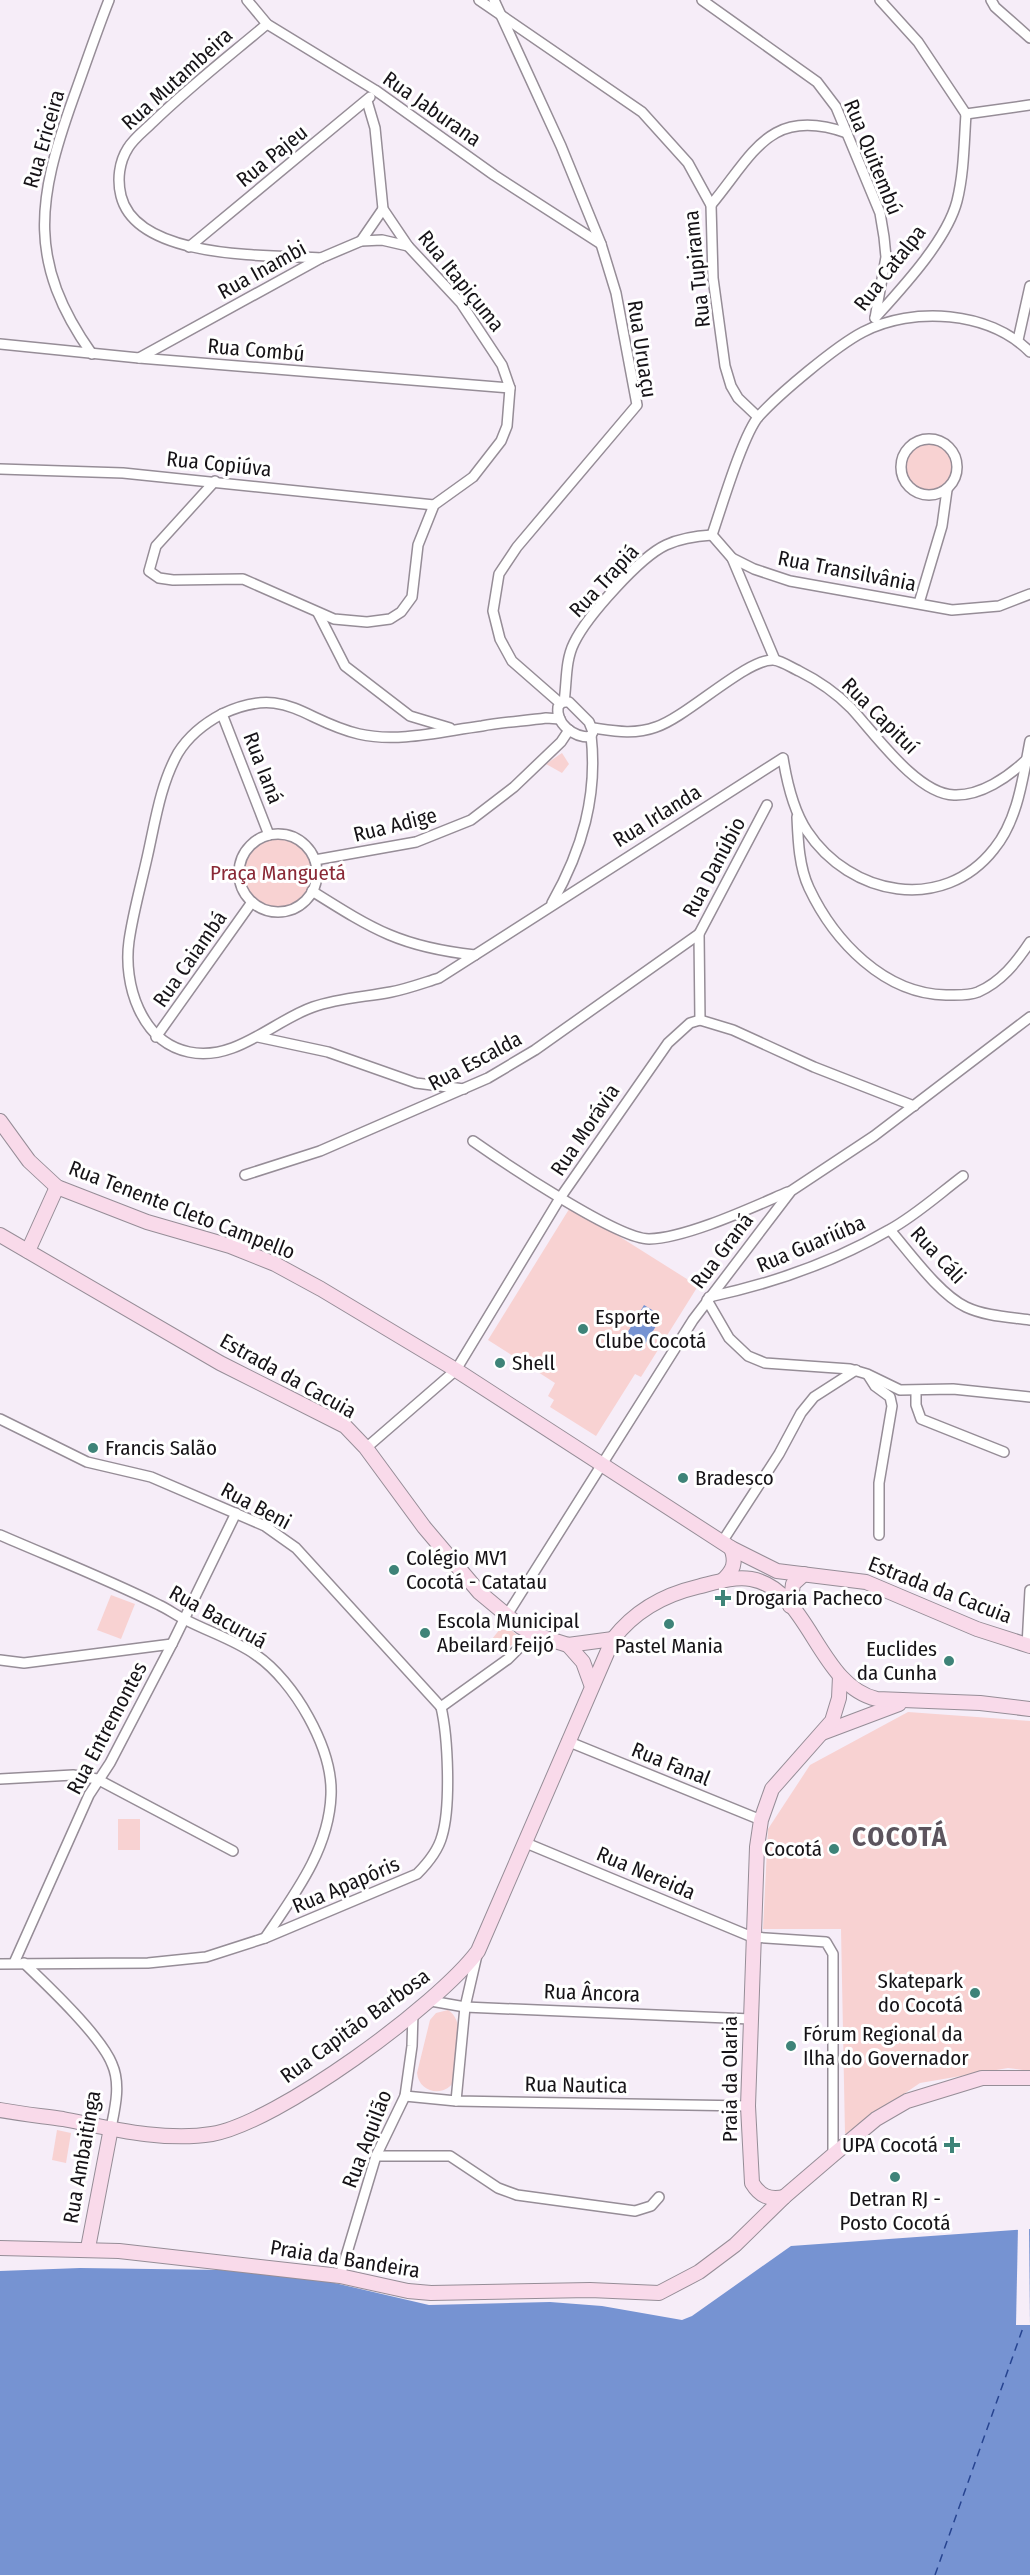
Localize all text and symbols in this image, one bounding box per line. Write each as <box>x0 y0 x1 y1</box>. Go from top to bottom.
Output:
street label: Rua Mutambeira <box>116 22 238 136</box>
street label: Rua Jaburana <box>378 66 486 152</box>
street label: Rua Ericeira <box>18 87 70 191</box>
street label: Rua Quitembú <box>838 95 908 219</box>
street label: Rua Pajeu <box>231 119 313 193</box>
street label: Rua Tupirama <box>678 209 716 329</box>
street label: Rua Catalpa <box>848 220 932 316</box>
street label: Rua Itapiçuma <box>412 225 510 337</box>
street label: Rua Inambi <box>213 235 311 305</box>
street label: Rua Uruaçu <box>621 298 663 400</box>
street label: Rua Combú <box>206 333 306 367</box>
street label: Rua Copiúva <box>165 446 273 482</box>
street label: Rua Trapiá <box>564 539 644 623</box>
street label: Rua Transilvânia <box>776 545 918 597</box>
street label: Rua Capituí <box>836 672 924 760</box>
street label: Rua Ianá <box>237 728 289 808</box>
street label: Rua Irlanda <box>608 779 706 853</box>
street label: Rua Adige <box>351 802 439 848</box>
street label: Rua Danúbio <box>677 813 751 921</box>
park label: Praça Manguetá <box>210 860 346 886</box>
street label: Rua Caiambá <box>147 906 233 1012</box>
street label: Rua Escalda <box>424 1026 526 1096</box>
street label: Rua Morávia <box>545 1079 625 1181</box>
street label: Rua Tenente Cleto Campello <box>65 1155 299 1265</box>
street label: Rua Graná <box>685 1208 759 1294</box>
street label: Rua Guariúba <box>753 1209 869 1279</box>
street label: Rua Cáli <box>905 1221 971 1289</box>
place label: Esporte Clube Cocotá <box>595 1304 706 1354</box>
marker: Esporte Clube Cocotá <box>576 1322 590 1336</box>
street label: Estrada da Cacuia <box>215 1328 361 1424</box>
place label: Shell <box>512 1350 555 1376</box>
marker: Shell <box>493 1356 507 1370</box>
place label: Francis Salão <box>105 1435 217 1461</box>
marker: Francis Salão <box>86 1441 100 1455</box>
place label: Bradesco <box>695 1465 774 1491</box>
marker: Bradesco <box>676 1471 690 1485</box>
street label: Rua Beni <box>216 1477 296 1535</box>
place label: Colégio MV1 Cocotá - Catatau <box>406 1545 547 1595</box>
street label: Estrada da Cacuia <box>865 1551 1015 1629</box>
marker: Colégio MV1 Cocotá - Catatau <box>387 1563 401 1577</box>
street label: Rua Bacuruá <box>165 1579 271 1655</box>
place label: Drogaria Pacheco <box>735 1585 883 1611</box>
marker: Drogaria Pacheco <box>716 1591 730 1605</box>
place label: Escola Municipal Abeilard Feijó <box>437 1608 580 1658</box>
marker: Pastel Mania <box>662 1617 676 1631</box>
marker: Escola Municipal Abeilard Feijó <box>418 1626 432 1640</box>
place label: Pastel Mania <box>615 1633 723 1659</box>
place label: Euclides da Cunha <box>857 1636 937 1686</box>
marker: Euclides da Cunha <box>942 1654 956 1668</box>
street label: Rua Entremontes <box>61 1657 153 1799</box>
street label: Rua Fanal <box>628 1736 715 1792</box>
district label: COCOTÁ <box>852 1819 948 1853</box>
place label: Cocotá <box>764 1836 822 1862</box>
street label: Rua Nereida <box>593 1841 699 1905</box>
marker: Cocotá <box>827 1842 841 1856</box>
street label: Rua Apapóris <box>289 1851 403 1919</box>
street label: Rua Capitão Barbosa <box>275 1963 435 2089</box>
place label: Skatepark do Cocotá <box>878 1968 963 2018</box>
street label: Rua Âncora <box>543 1978 641 2008</box>
marker: Skatepark do Cocotá <box>968 1986 982 2000</box>
street label: Praia da Olaria <box>717 2016 743 2142</box>
place label: Fórum Regional da Ilha do Governador <box>803 2021 969 2071</box>
marker: Fórum Regional da Ilha do Governador <box>784 2039 798 2053</box>
street label: Rua Nautica <box>524 2071 628 2099</box>
street label: Rua Aquilão <box>336 2086 398 2192</box>
street label: Rua Ambaitinga <box>58 2089 106 2225</box>
place label: UPA Cocotá <box>842 2132 938 2158</box>
marker: UPA Cocotá <box>943 2136 961 2154</box>
marker: Detran RJ - Posto Cocotá <box>888 2170 902 2184</box>
place label: Detran RJ - Posto Cocotá <box>840 2186 950 2236</box>
street label: Praia da Bandeira <box>268 2234 422 2284</box>

